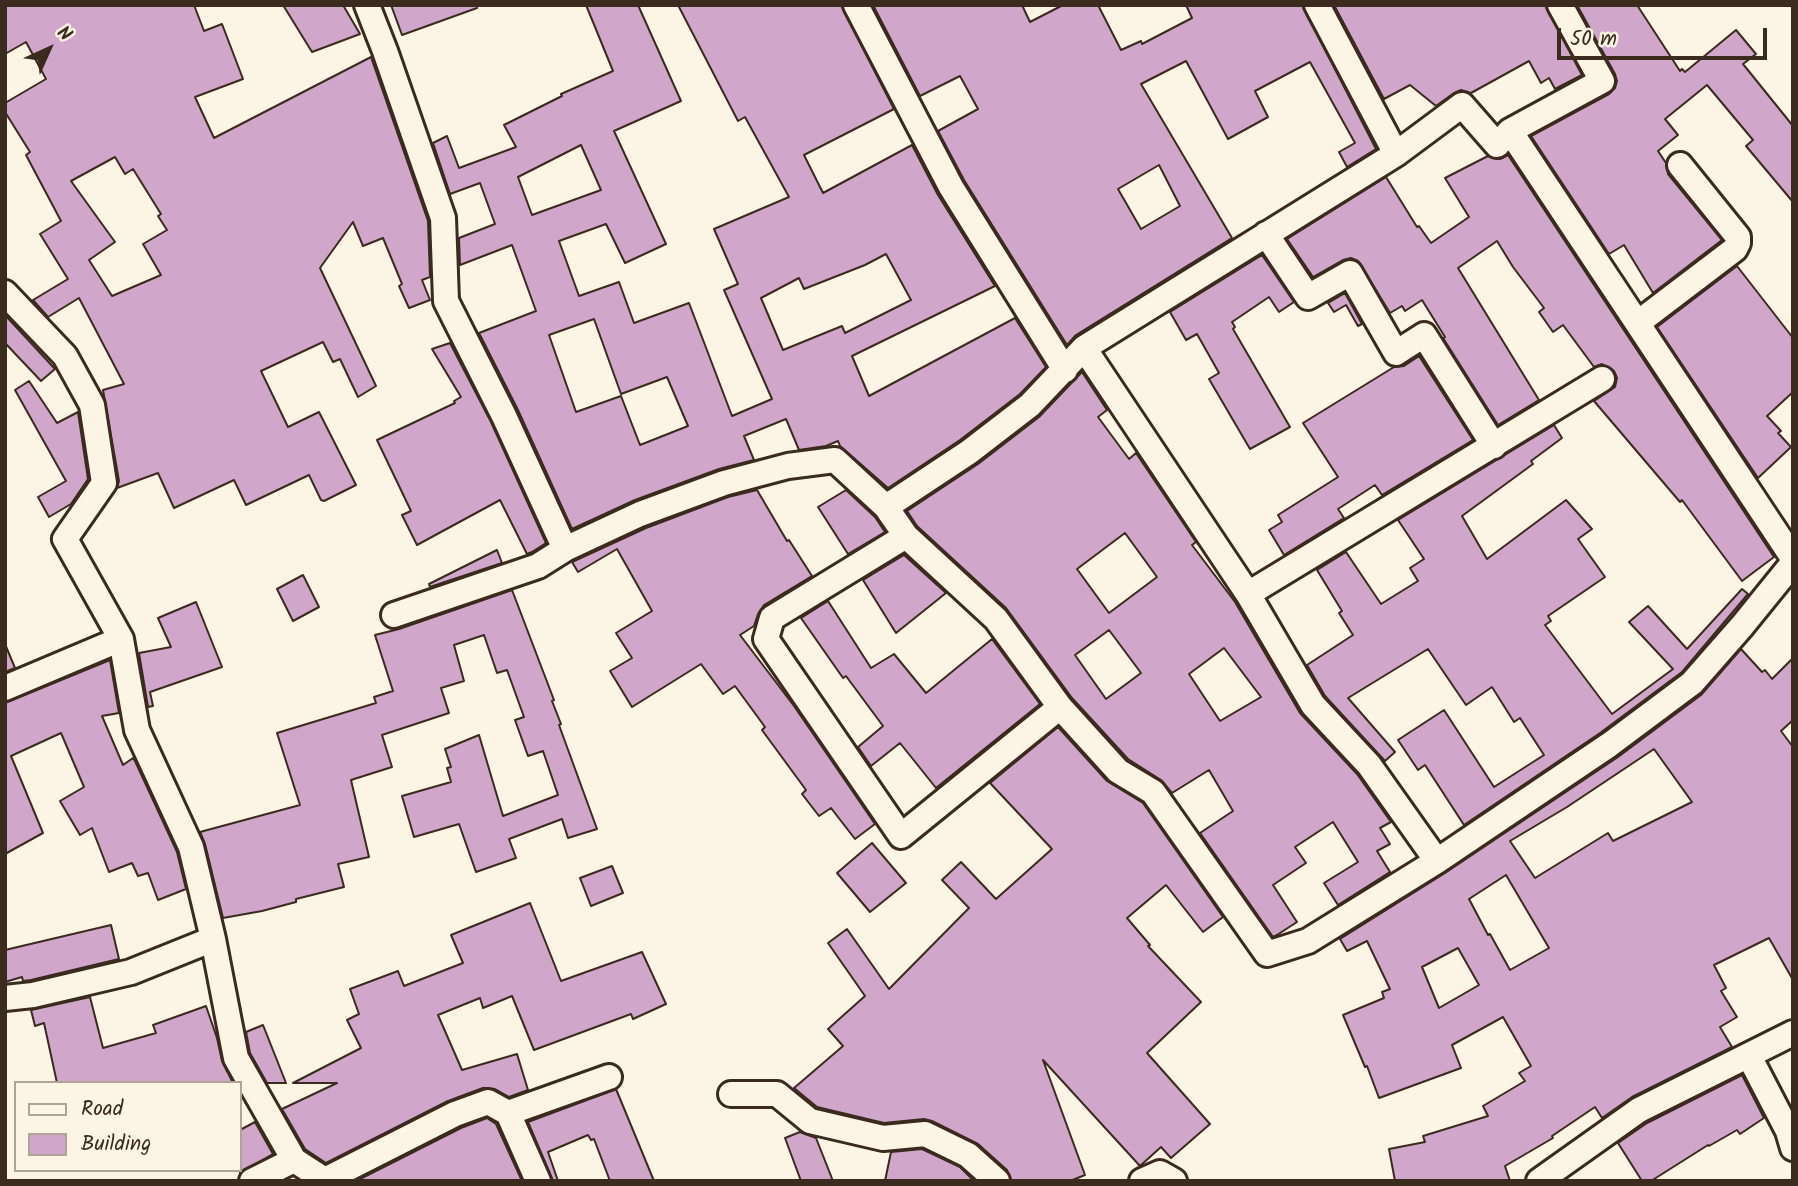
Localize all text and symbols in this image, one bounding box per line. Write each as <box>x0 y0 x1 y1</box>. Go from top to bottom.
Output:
north arrow <box>14 14 84 84</box>
scale bar <box>1560 14 1770 58</box>
text: N <box>49 19 79 49</box>
text: 50 m <box>1570 23 1617 56</box>
legend <box>14 1081 242 1172</box>
text: Road <box>81 1093 123 1126</box>
text: Building <box>81 1128 151 1161</box>

